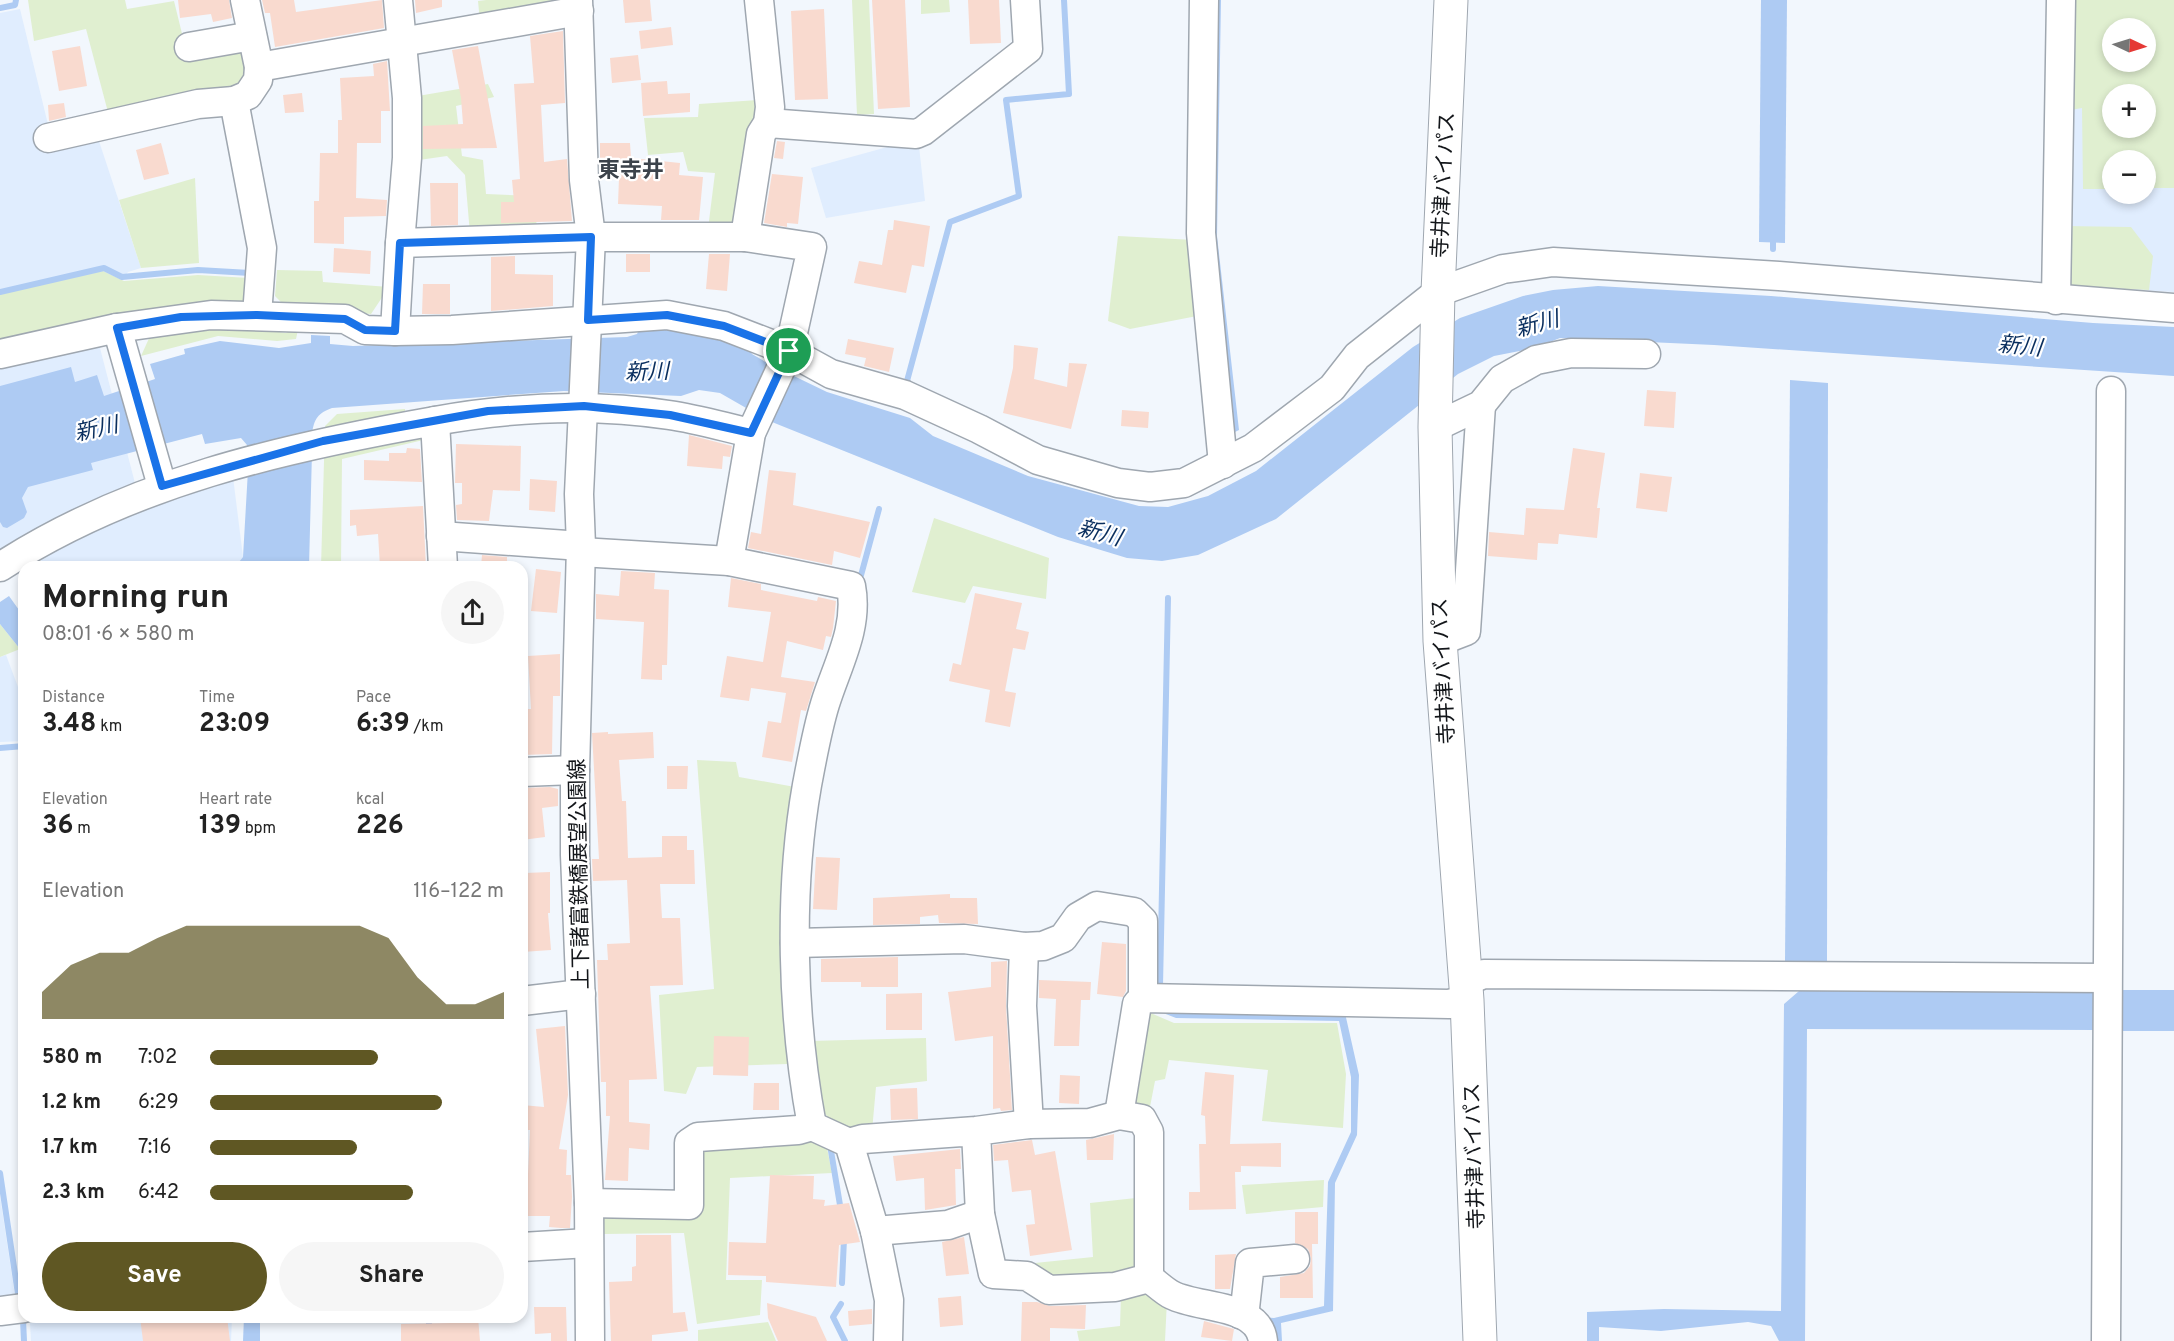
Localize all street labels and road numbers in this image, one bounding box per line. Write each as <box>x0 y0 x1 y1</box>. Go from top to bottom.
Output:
street label: 寺井津バイパス <box>1427 111 1462 259</box>
street label: 寺井津バイパス <box>1427 597 1462 745</box>
street label: 上下諸富鉄橋展望公園線 <box>565 758 596 990</box>
street label: 寺井津バイパス <box>1459 1082 1492 1230</box>

